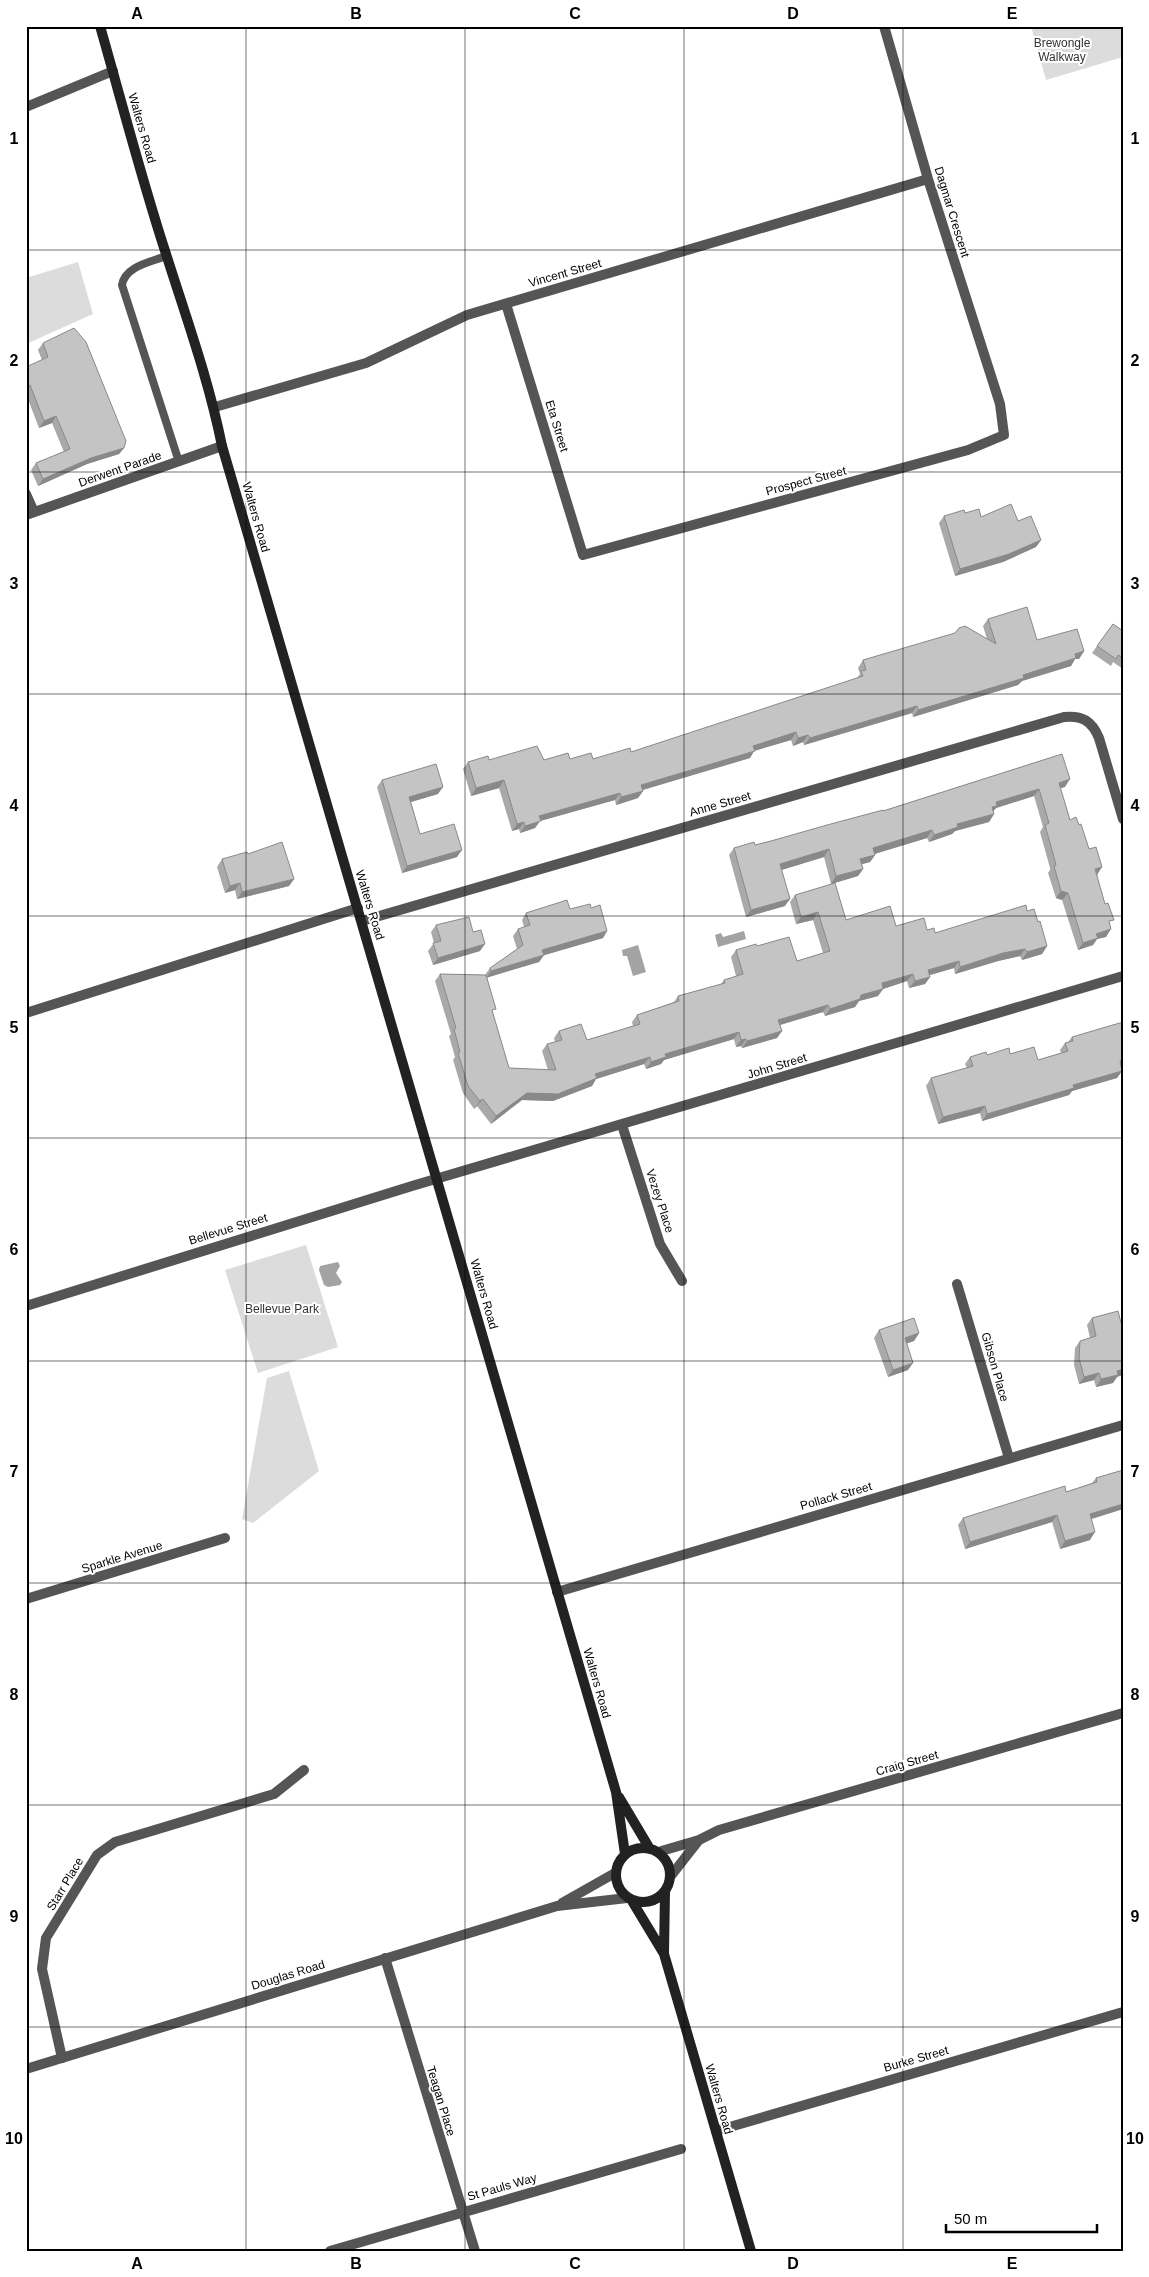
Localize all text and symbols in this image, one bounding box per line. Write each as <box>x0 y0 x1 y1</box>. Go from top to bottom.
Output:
text: A <box>131 5 143 22</box>
text: B <box>350 5 362 22</box>
text: C <box>569 5 581 22</box>
text: D <box>787 5 799 22</box>
text: E <box>1007 5 1018 22</box>
park label: Brewongle Walkway <box>1034 36 1091 64</box>
street label: Walters Road <box>125 91 159 165</box>
text: 1 <box>10 130 19 147</box>
text: 1 <box>1131 130 1140 147</box>
street label: Dagmar Crescent <box>932 165 973 260</box>
street label: Vincent Street <box>527 256 604 290</box>
text: 2 <box>10 352 19 369</box>
text: 2 <box>1131 352 1140 369</box>
street label: Eta Street <box>543 398 572 454</box>
street label: Derwent Parade <box>77 448 164 490</box>
street label: Prospect Street <box>764 463 848 498</box>
street label: Walters Road <box>239 480 273 554</box>
text: 3 <box>10 575 19 592</box>
text: 3 <box>1131 575 1140 592</box>
street label: Anne Street <box>688 788 753 819</box>
text: 4 <box>10 797 19 814</box>
text: 4 <box>1131 797 1140 814</box>
street label: Walters Road <box>353 868 387 942</box>
text: 5 <box>10 1019 19 1036</box>
text: 5 <box>1131 1019 1140 1036</box>
street label: John Street <box>746 1050 809 1082</box>
street label: Vezey Place <box>643 1167 677 1235</box>
street label: Bellevue Street <box>187 1210 270 1248</box>
text: 6 <box>10 1241 19 1258</box>
text: 6 <box>1131 1241 1140 1258</box>
street label: Walters Road <box>467 1257 501 1331</box>
park label: Bellevue Park <box>245 1302 320 1316</box>
street label: Gibson Place <box>978 1331 1012 1404</box>
text: 7 <box>10 1463 19 1480</box>
text: 7 <box>1131 1463 1140 1480</box>
street label: Pollack Street <box>798 1479 874 1513</box>
street label: Sparkle Avenue <box>80 1538 164 1576</box>
street label: Walters Road <box>580 1646 614 1720</box>
text: 8 <box>10 1686 19 1703</box>
text: 8 <box>1131 1686 1140 1703</box>
street label: Craig Street <box>874 1747 940 1779</box>
street label: Starr Place <box>44 1855 86 1913</box>
text: 9 <box>10 1908 19 1925</box>
text: 9 <box>1131 1908 1140 1925</box>
street label: Douglas Road <box>250 1957 326 1993</box>
street label: Burke Street <box>882 2043 951 2075</box>
street label: Walters Road <box>702 2062 736 2136</box>
street label: Teagan Place <box>424 2064 458 2138</box>
text: 10 <box>5 2130 23 2147</box>
text: 10 <box>1126 2130 1144 2147</box>
street label: St Pauls Way <box>466 2170 538 2204</box>
scale bar <box>946 2202 1098 2234</box>
text: 50 m <box>954 2210 987 2227</box>
text: A <box>131 2255 143 2272</box>
text: B <box>350 2255 362 2272</box>
text: C <box>569 2255 581 2272</box>
text: D <box>787 2255 799 2272</box>
text: E <box>1007 2255 1018 2272</box>

